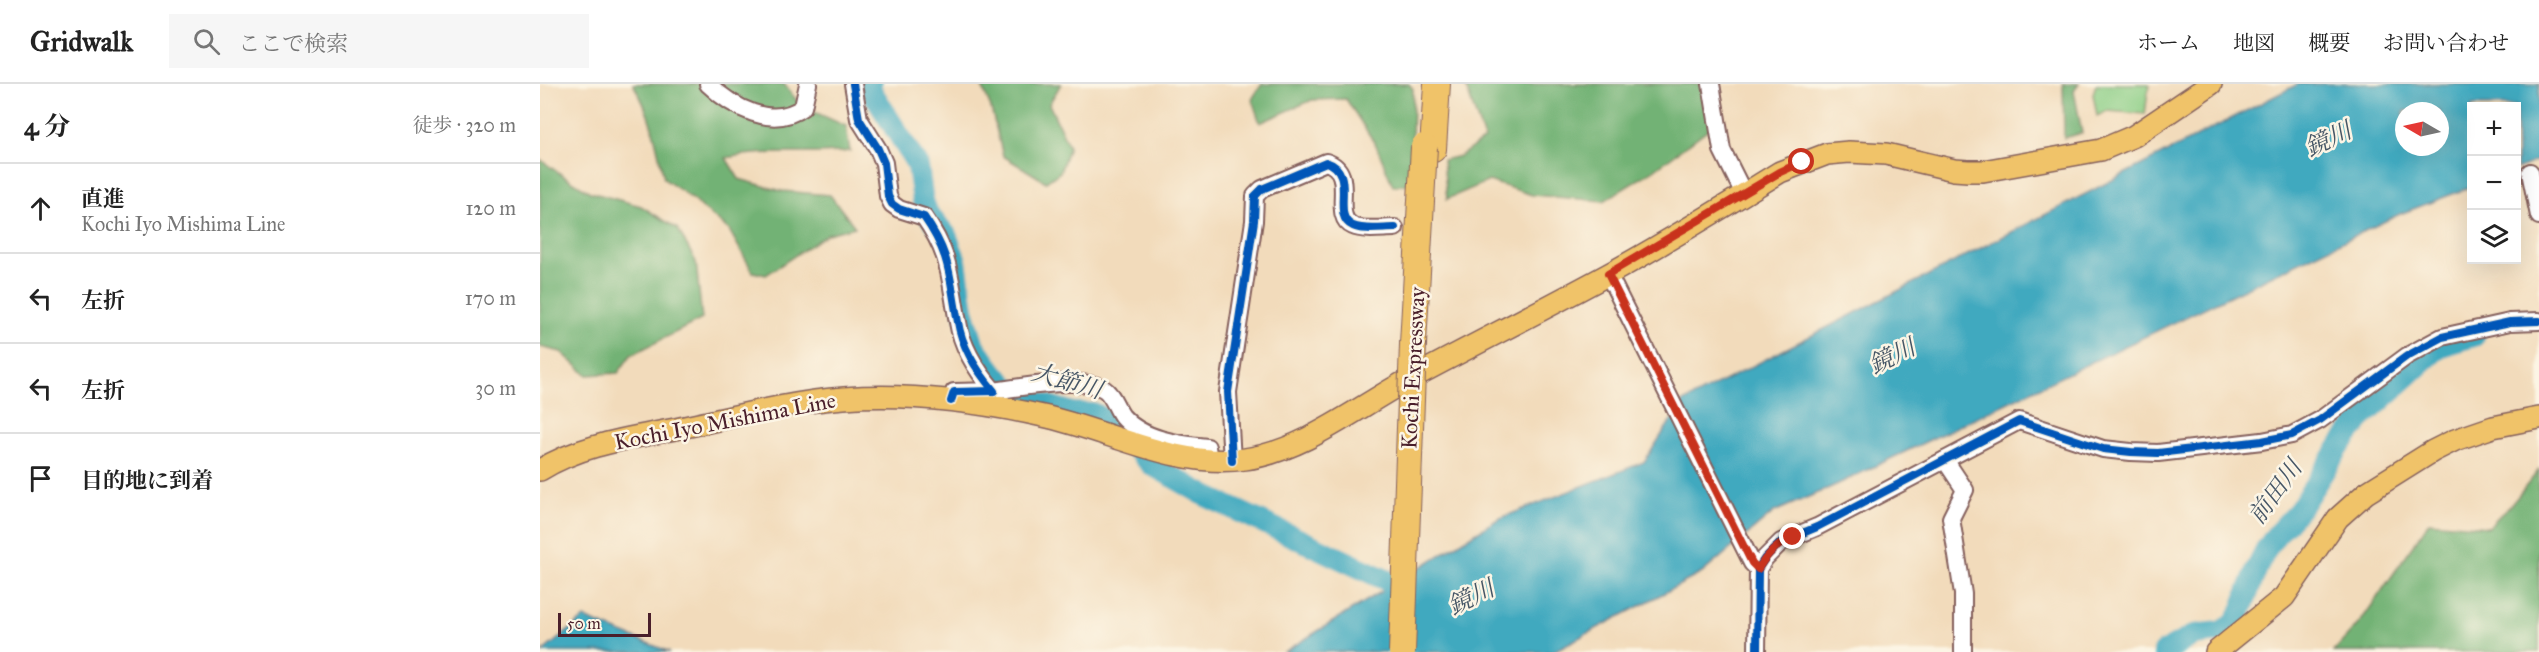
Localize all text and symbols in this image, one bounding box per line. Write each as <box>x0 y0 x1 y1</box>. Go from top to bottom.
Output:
search box <box>169 14 589 68</box>
text: Gridwalk <box>30 24 133 59</box>
icon: search <box>190 25 223 58</box>
text: ここで検索 <box>238 30 348 57</box>
text: ホーム <box>2137 30 2200 56</box>
text: 地図 <box>2233 30 2275 56</box>
text: 概要 <box>2308 30 2350 56</box>
text: お問い合わせ <box>2383 30 2509 56</box>
north arrow <box>2395 102 2449 156</box>
map controls <box>2467 102 2521 264</box>
button: + <box>2467 102 2521 156</box>
text: 4 分 <box>24 110 70 142</box>
text: 徒歩 · 320 m <box>412 113 516 137</box>
water label: 鏡川 <box>2300 114 2359 163</box>
route start <box>1788 148 1814 174</box>
button: − <box>2467 156 2521 210</box>
text: 直進 <box>81 185 125 212</box>
icon: ahead <box>24 192 57 225</box>
text: 120 m <box>465 196 516 220</box>
button: layers <box>2467 210 2521 264</box>
text: Kochi Iyo Mishima Line <box>81 212 285 236</box>
icon: left <box>24 282 57 315</box>
text: 170 m <box>465 286 516 310</box>
street label: Kochi Expressway <box>1395 286 1431 450</box>
text: 左折 <box>81 287 125 314</box>
water label: 鏡川 <box>1864 331 1923 380</box>
water label: 大節川 <box>1028 357 1109 406</box>
icon: left <box>24 372 57 405</box>
text: 30 m <box>475 376 516 400</box>
text: 左折 <box>81 377 125 404</box>
street label: Kochi Iyo Mishima Line <box>612 386 838 456</box>
water label: 前田川 <box>2242 452 2310 530</box>
icon: arrive <box>24 462 57 495</box>
text: 目的地に到着 <box>81 467 213 494</box>
route end <box>1779 523 1805 549</box>
water label: 鏡川 <box>1443 572 1502 621</box>
scale bar <box>558 610 651 638</box>
text: 50 m <box>567 614 601 633</box>

